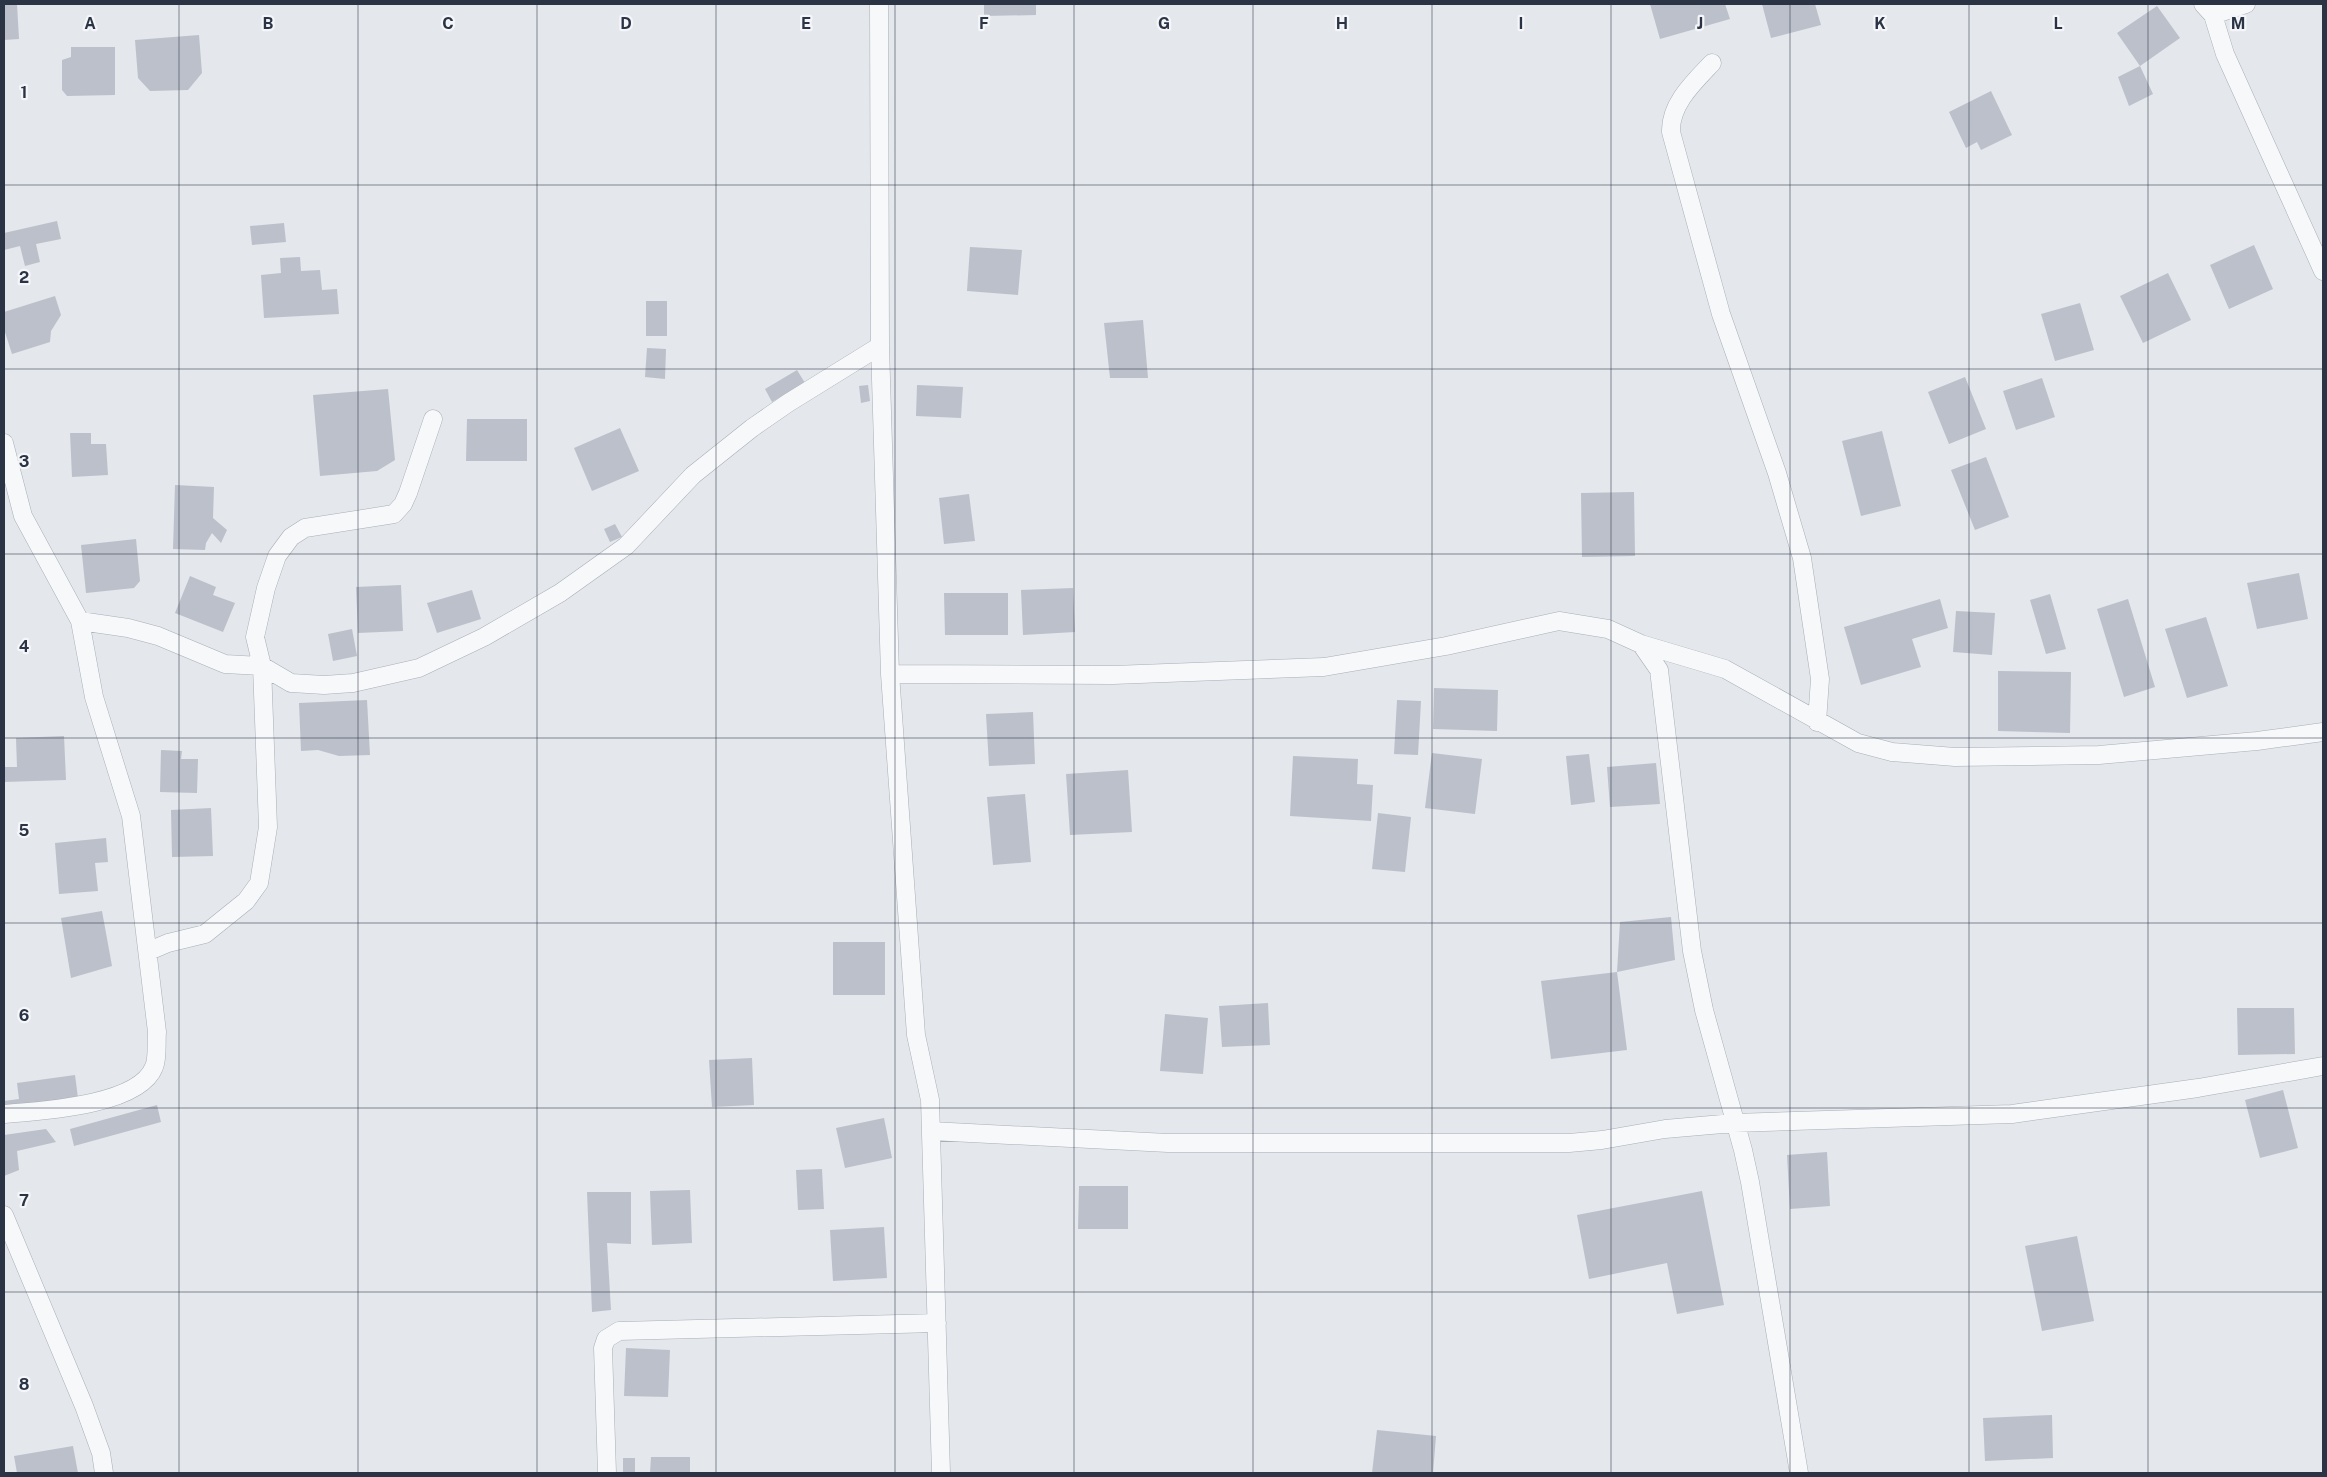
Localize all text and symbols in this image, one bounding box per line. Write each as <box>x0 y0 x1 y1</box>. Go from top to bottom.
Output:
text: A <box>84 14 96 33</box>
text: B <box>263 14 274 33</box>
text: C <box>442 14 454 33</box>
text: D <box>620 14 632 33</box>
text: E <box>801 14 811 33</box>
text: F <box>979 14 989 33</box>
text: G <box>1158 14 1170 33</box>
text: H <box>1336 14 1348 33</box>
text: I <box>1519 14 1523 33</box>
text: J <box>1697 14 1703 33</box>
text: K <box>1874 14 1886 33</box>
text: L <box>2053 14 2063 33</box>
text: M <box>2231 14 2245 33</box>
text: 1 <box>21 83 27 102</box>
text: 2 <box>19 268 29 287</box>
text: 3 <box>19 452 29 471</box>
text: 4 <box>19 637 30 656</box>
text: 5 <box>19 821 30 840</box>
text: 6 <box>19 1006 29 1025</box>
text: 7 <box>19 1191 29 1210</box>
text: 8 <box>19 1375 30 1394</box>

